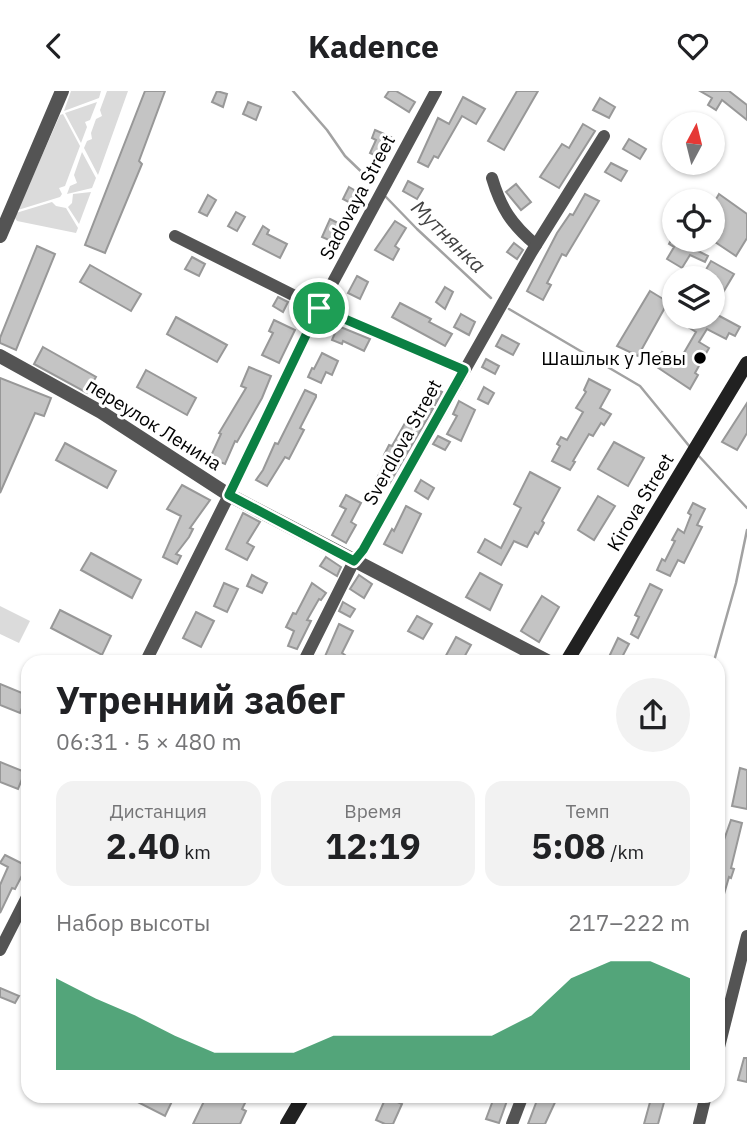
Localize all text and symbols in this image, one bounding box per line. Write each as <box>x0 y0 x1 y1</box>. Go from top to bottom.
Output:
text: Kadence <box>308 25 439 67</box>
icon: back <box>35 27 73 65</box>
icon: heart <box>674 27 712 65</box>
north arrow <box>662 112 724 175</box>
map controls <box>662 112 725 329</box>
street label: Sadovaya Street <box>314 130 400 264</box>
button: locate <box>662 189 725 252</box>
water label: Мутнянка <box>406 193 492 279</box>
button: layers <box>662 266 725 329</box>
pin <box>289 278 349 338</box>
icon: arrive <box>300 289 338 327</box>
place label: Шашлык у Левы <box>541 346 686 370</box>
marker: Шашлык у Левы <box>692 350 708 366</box>
street label: переулок Ленина <box>82 373 226 475</box>
street label: Sverdlova Street <box>358 375 446 509</box>
street label: Kirova Street <box>601 449 679 555</box>
text: Утренний забег <box>56 675 345 724</box>
button: share <box>616 678 690 752</box>
text: 06:31 · 5 × 480 m <box>56 726 242 756</box>
text: Дистанция <box>110 799 207 823</box>
text: Время <box>344 799 402 823</box>
text: Темп <box>566 799 610 823</box>
text: 2.40 <box>106 823 180 869</box>
text: 12:19 <box>325 823 421 869</box>
text: 5:08 <box>531 823 606 869</box>
text: km <box>180 840 211 864</box>
text: /km <box>606 840 644 864</box>
text: Набор высоты <box>56 907 210 937</box>
text: 217–222 m <box>568 907 690 937</box>

